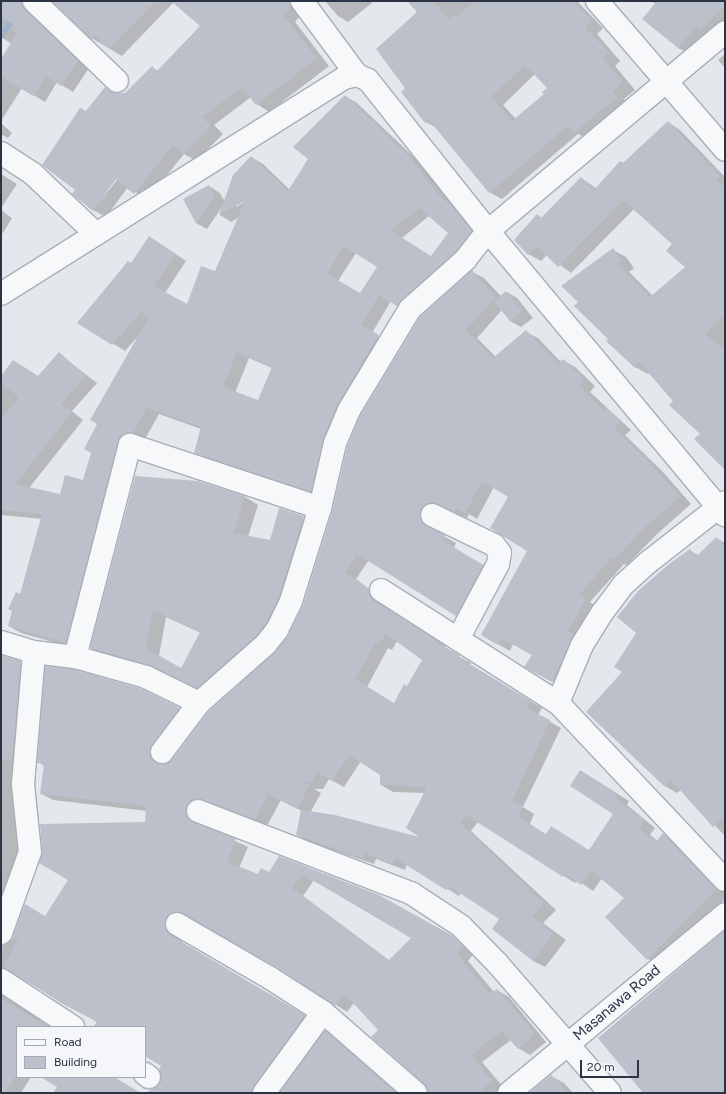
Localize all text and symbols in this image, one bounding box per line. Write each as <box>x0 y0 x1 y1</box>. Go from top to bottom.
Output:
street label: Masanawa Road <box>570 961 664 1045</box>
legend <box>16 1026 146 1078</box>
text: Road <box>54 1035 82 1049</box>
scale bar <box>582 1052 641 1078</box>
text: Building <box>54 1055 97 1069</box>
text: 20 m <box>587 1060 615 1074</box>

